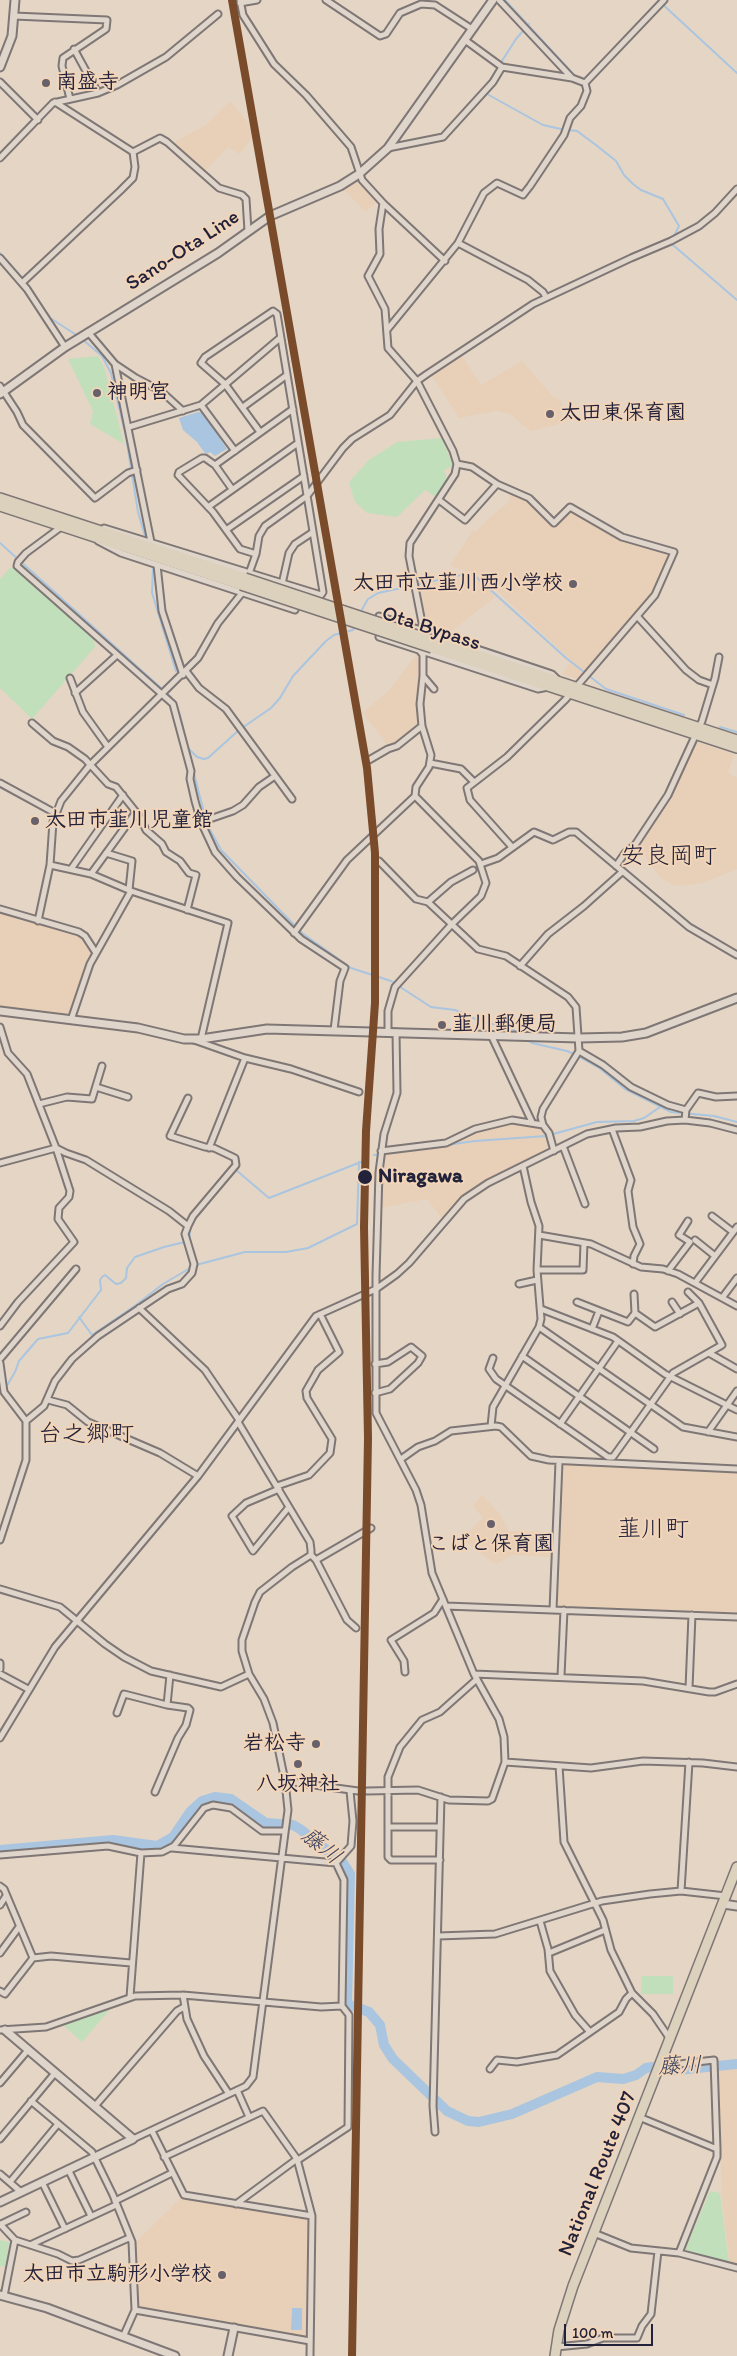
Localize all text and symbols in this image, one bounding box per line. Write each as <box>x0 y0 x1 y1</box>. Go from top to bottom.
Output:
place label: 南盛寺 <box>56 70 119 96</box>
marker: 南盛寺 <box>40 77 52 89</box>
street label: Sano-Ota Line <box>122 205 244 297</box>
place label: 神明宮 <box>107 380 170 406</box>
marker: 神明宮 <box>91 387 103 399</box>
place label: 太田東保育園 <box>560 401 686 427</box>
marker: 太田東保育園 <box>544 408 556 420</box>
place label: 太田市立韮川西小学校 <box>353 571 563 597</box>
marker: 太田市立韮川西小学校 <box>567 578 579 590</box>
street label: Ota Bypass <box>379 601 483 657</box>
place label: 太田市韮川児童館 <box>45 808 213 834</box>
marker: 太田市韮川児童館 <box>29 815 41 827</box>
district label: 安良岡町 <box>621 843 717 871</box>
place label: 韮川郵便局 <box>452 1012 557 1038</box>
marker: 韮川郵便局 <box>436 1019 448 1031</box>
place label: Niragawa <box>378 1164 463 1190</box>
marker: Niragawa <box>356 1168 374 1186</box>
district label: 台之郷町 <box>38 1421 134 1449</box>
district label: 韮川町 <box>617 1516 689 1544</box>
marker: こばと保育園 <box>485 1518 497 1530</box>
place label: こばと保育園 <box>428 1532 554 1558</box>
place label: 岩松寺 <box>243 1731 306 1757</box>
marker: 岩松寺 <box>310 1738 322 1750</box>
marker: 八坂神社 <box>292 1758 304 1770</box>
place label: 八坂神社 <box>256 1772 340 1798</box>
water label: 藤川 <box>296 1823 346 1871</box>
water label: 藤川 <box>658 2053 702 2081</box>
street label: National Route 407 <box>553 2088 643 2260</box>
place label: 太田市立駒形小学校 <box>23 2262 212 2288</box>
marker: 太田市立駒形小学校 <box>216 2269 228 2281</box>
scale bar <box>567 2314 656 2346</box>
text: 100 m <box>572 2324 613 2342</box>

